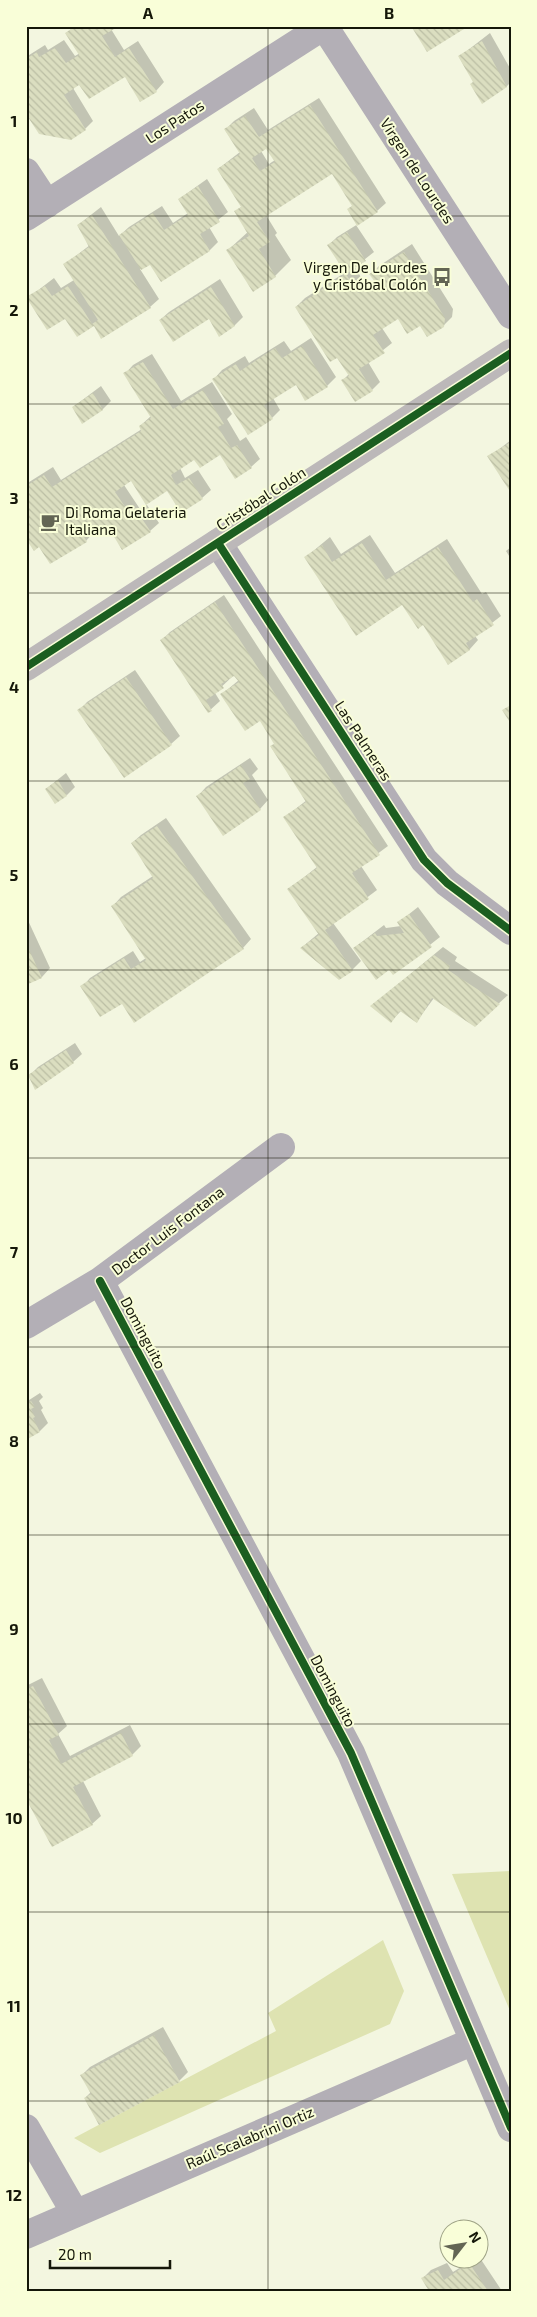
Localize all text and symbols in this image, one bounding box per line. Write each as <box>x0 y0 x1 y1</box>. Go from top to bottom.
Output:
text: A <box>143 3 154 22</box>
text: B <box>384 3 394 22</box>
street label: Los Patos <box>142 96 207 147</box>
text: 1 <box>11 111 17 130</box>
street label: Virgen de Lourdes <box>377 114 459 227</box>
place label: Virgen De Lourdes y Cristóbal Colón <box>304 258 427 293</box>
bus stop icon: Virgen De Lourdes y Cristóbal Colón <box>431 266 453 288</box>
text: 2 <box>9 300 19 319</box>
street label: Cristóbal Colón <box>212 463 309 534</box>
text: 3 <box>9 488 19 507</box>
place label: Di Roma Gelateria Italiana <box>65 503 186 538</box>
cafe icon: Di Roma Gelateria Italiana <box>39 511 61 533</box>
text: 4 <box>9 677 19 696</box>
street label: Las Palmeras <box>331 697 396 784</box>
text: 5 <box>10 865 19 884</box>
text: 6 <box>9 1054 19 1073</box>
street label: Doctor Luis Fontana <box>108 1182 227 1278</box>
text: 7 <box>10 1242 19 1261</box>
street label: Dominguito <box>117 1293 170 1372</box>
text: 8 <box>9 1431 19 1450</box>
text: 9 <box>9 1619 19 1638</box>
street label: Dominguito <box>307 1651 360 1730</box>
text: 10 <box>5 1808 23 1827</box>
text: 11 <box>7 1996 21 2015</box>
street label: Raúl Scalabrini Ortiz <box>183 2102 316 2172</box>
text: 12 <box>6 2185 22 2204</box>
north arrow <box>440 2220 490 2270</box>
text: N <box>466 2228 485 2246</box>
scale bar <box>50 2237 170 2269</box>
text: 20 m <box>58 2245 92 2263</box>

